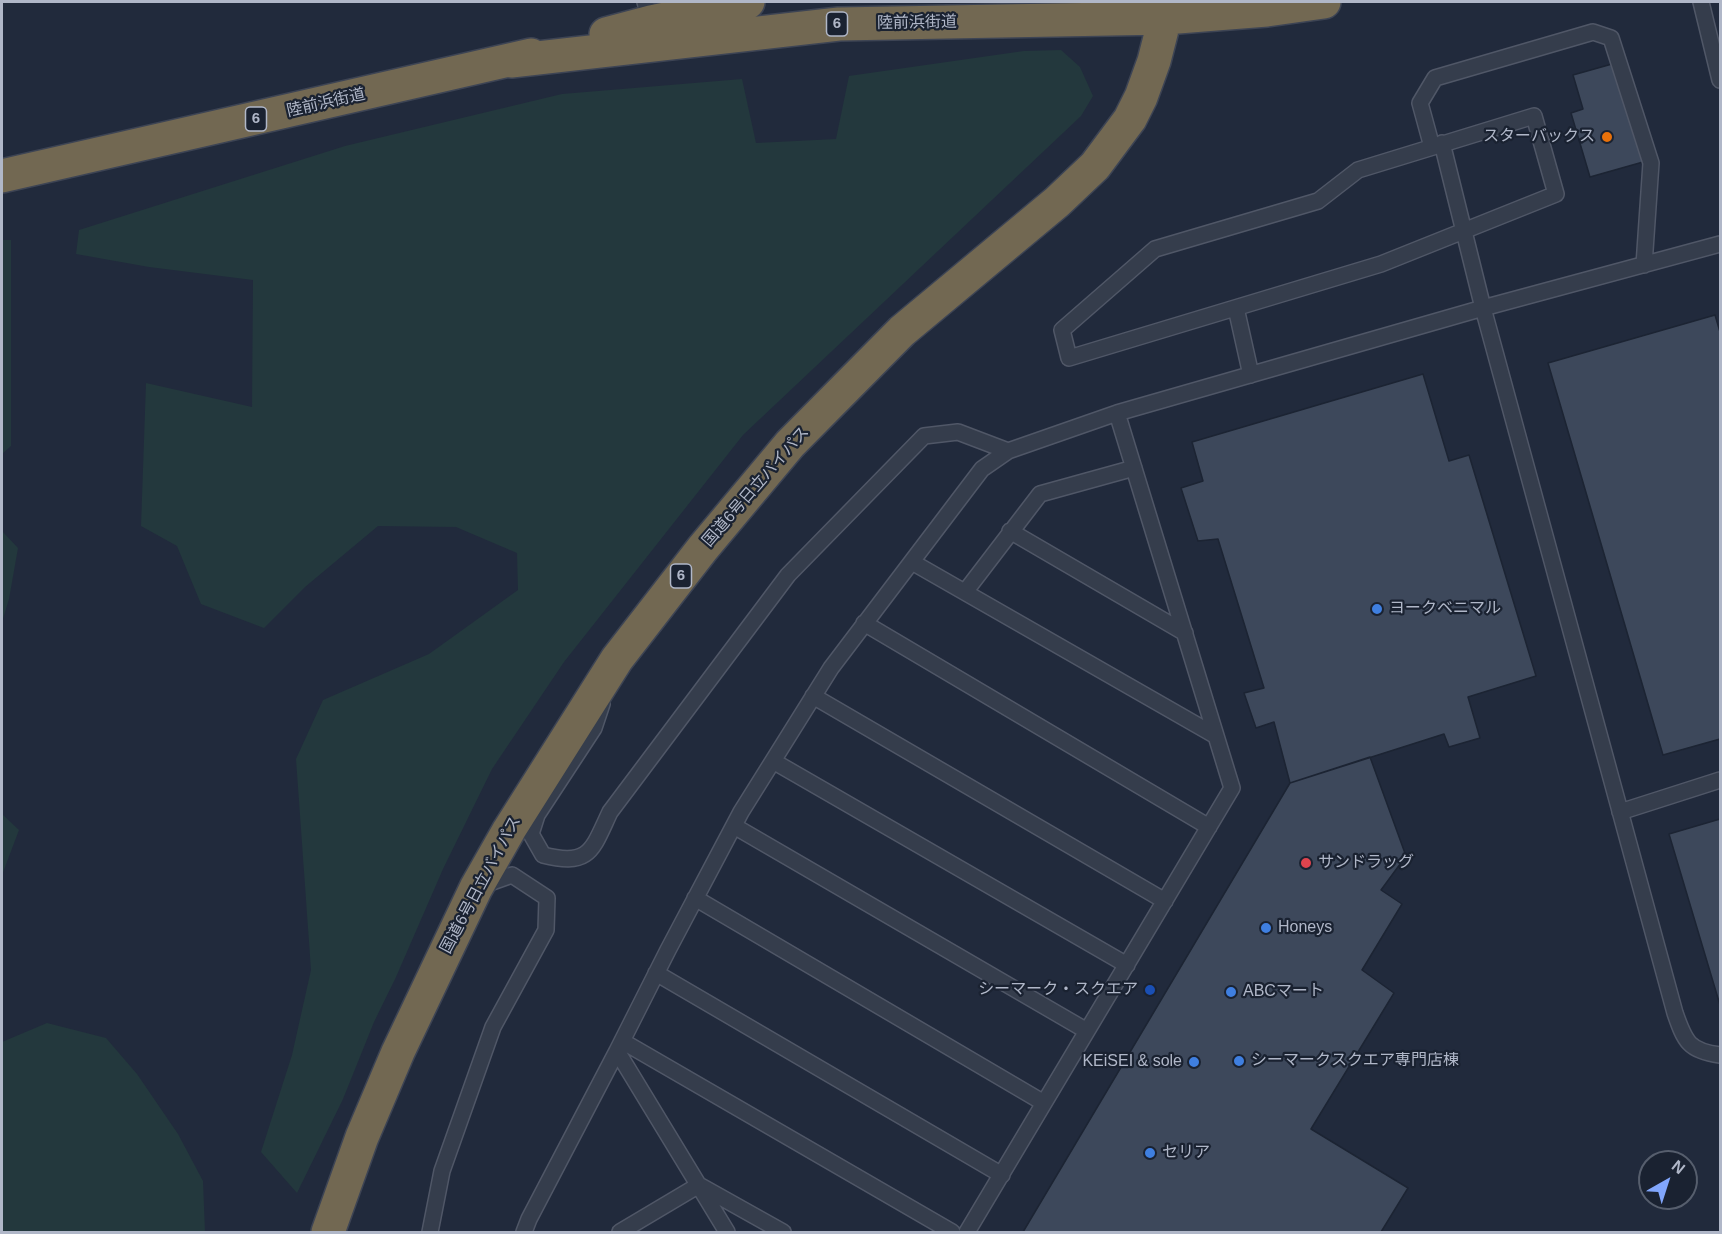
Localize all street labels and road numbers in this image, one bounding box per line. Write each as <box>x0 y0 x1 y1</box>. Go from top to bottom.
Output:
road number: 6 <box>826 12 848 36</box>
street label: 陸前浜街道 <box>877 13 957 33</box>
street label: 陸前浜街道 <box>285 85 367 121</box>
road number: 6 <box>246 107 266 131</box>
street label: 国道6号日立バイパス <box>699 423 813 551</box>
road number: 6 <box>670 564 692 588</box>
street label: 国道6号日立バイパス <box>437 813 525 957</box>

